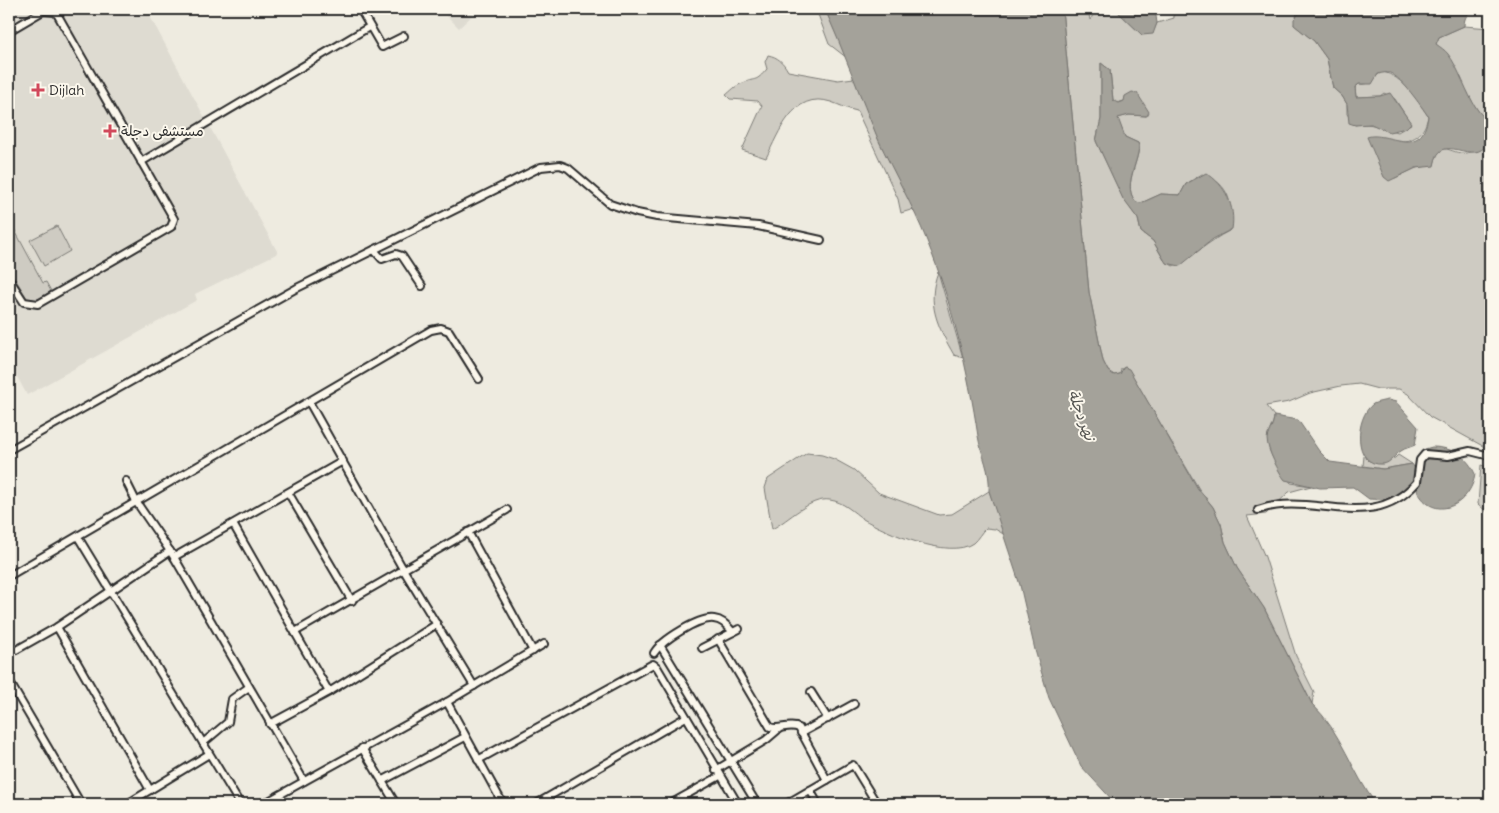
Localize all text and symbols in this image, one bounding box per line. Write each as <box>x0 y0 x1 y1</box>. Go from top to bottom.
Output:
place label: Dijlah <box>49 81 84 99</box>
marker: Dijlah <box>31 83 45 97</box>
place label: مستشفى دجلة <box>121 122 204 140</box>
marker: مستشفى دجلة <box>103 124 117 138</box>
water label: نهر دجلة <box>1064 387 1100 444</box>

